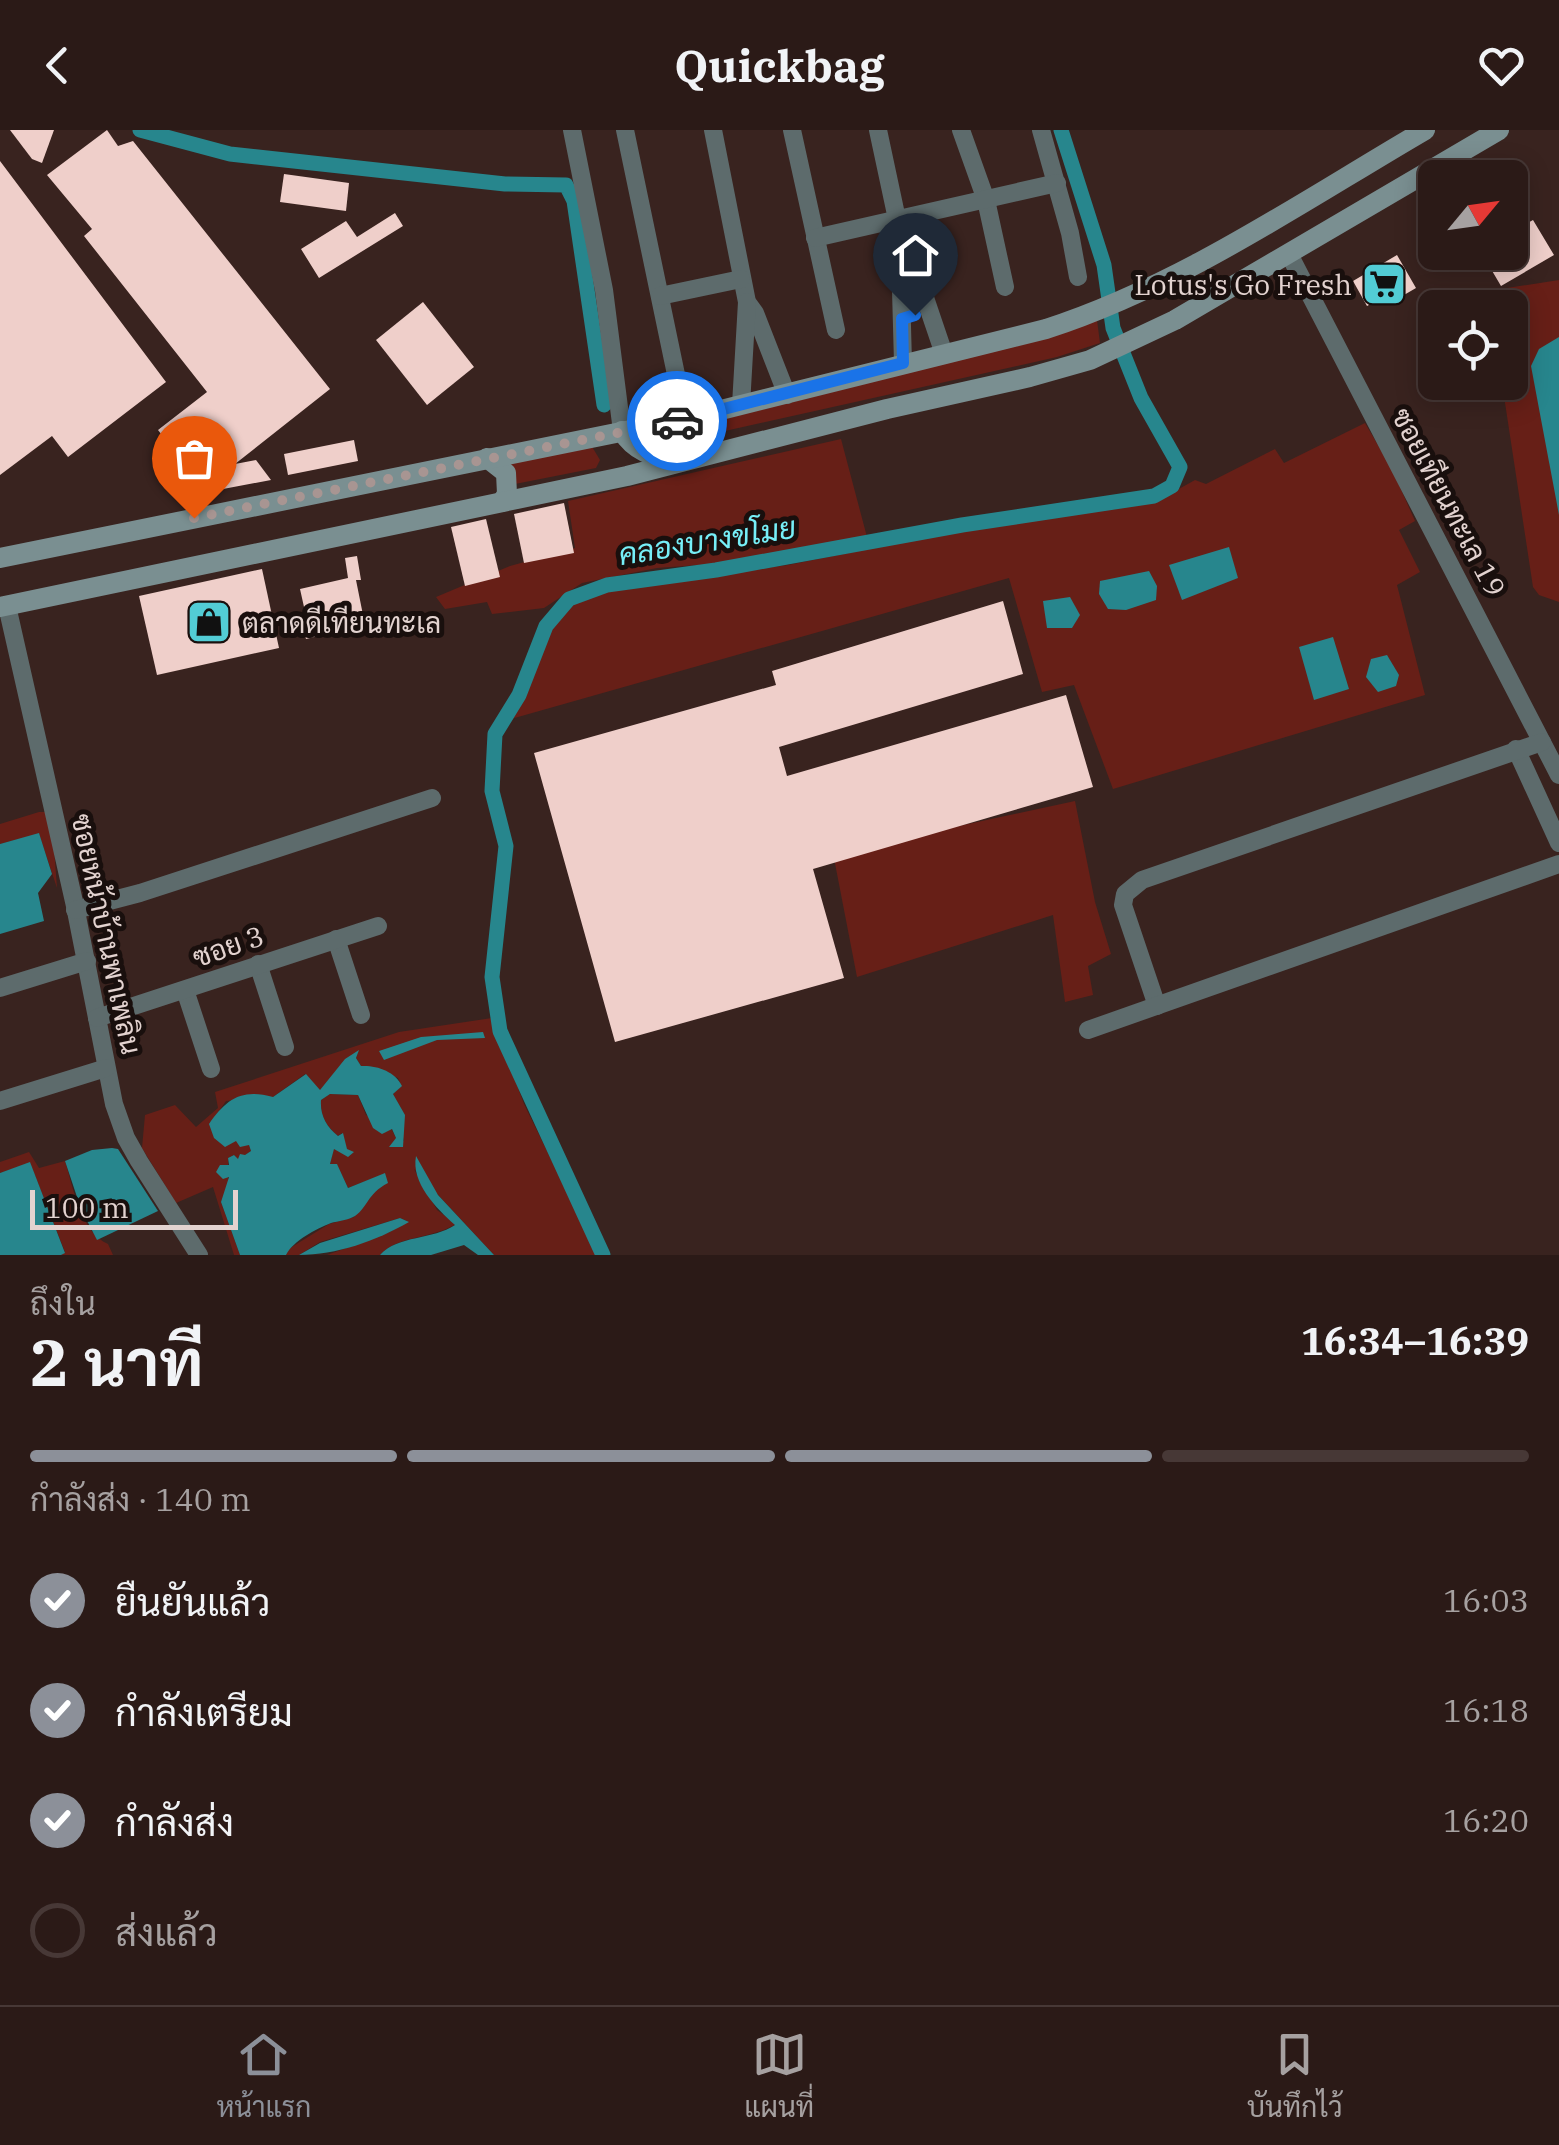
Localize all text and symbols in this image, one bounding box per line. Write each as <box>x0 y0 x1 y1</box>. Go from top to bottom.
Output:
text: Quickbag <box>674 36 885 94</box>
icon: back <box>30 38 85 93</box>
icon: heart <box>1474 38 1529 93</box>
north arrow <box>1418 160 1528 270</box>
map controls <box>1418 160 1528 400</box>
pin <box>873 213 958 316</box>
icon: home <box>888 228 943 283</box>
supermarket icon: Lotus's Go Fresh <box>1361 261 1407 307</box>
place label: Lotus's Go Fresh <box>1134 266 1352 303</box>
button: locate <box>1418 290 1528 400</box>
courier <box>627 371 727 471</box>
icon: car <box>650 394 705 449</box>
street label: ซอยเทียนทะเล 19 <box>1384 401 1514 603</box>
pin <box>152 416 237 519</box>
icon: bag <box>167 431 222 486</box>
water label: คลองบางขโมย <box>616 507 798 573</box>
shop icon: ตลาดดีเทียนทะเล <box>186 599 232 645</box>
place label: ตลาดดีเทียนทะเล <box>242 604 441 641</box>
street label: ซอยหน้าบ้านพาเพลิน <box>63 810 151 1058</box>
street label: ซอย 3 <box>187 917 269 975</box>
scale bar <box>30 1185 238 1230</box>
text: 100 m <box>45 1189 129 1226</box>
text: ถึงใน <box>30 1282 96 1324</box>
text: 16:34–16:39 <box>1301 1316 1529 1365</box>
text: 2 นาที <box>30 1319 204 1404</box>
text: กำลังส่ง · 140 m <box>30 1478 251 1520</box>
icon: check <box>30 1573 85 1628</box>
text: ยืนยันแล้ว <box>115 1577 270 1626</box>
text: 16:03 <box>1443 1579 1529 1621</box>
icon: check <box>30 1683 85 1738</box>
text: กำลังเตรียม <box>115 1687 293 1736</box>
text: 16:18 <box>1443 1689 1529 1731</box>
icon: check <box>30 1793 85 1848</box>
text: กำลังส่ง <box>115 1797 234 1846</box>
text: 16:20 <box>1443 1799 1529 1841</box>
text: ส่งแล้ว <box>115 1907 218 1956</box>
tab: หน้าแรก <box>216 2027 312 2125</box>
tab: แผนที่ <box>744 2027 814 2125</box>
tab: บันทึกไว้ <box>1247 2027 1343 2125</box>

